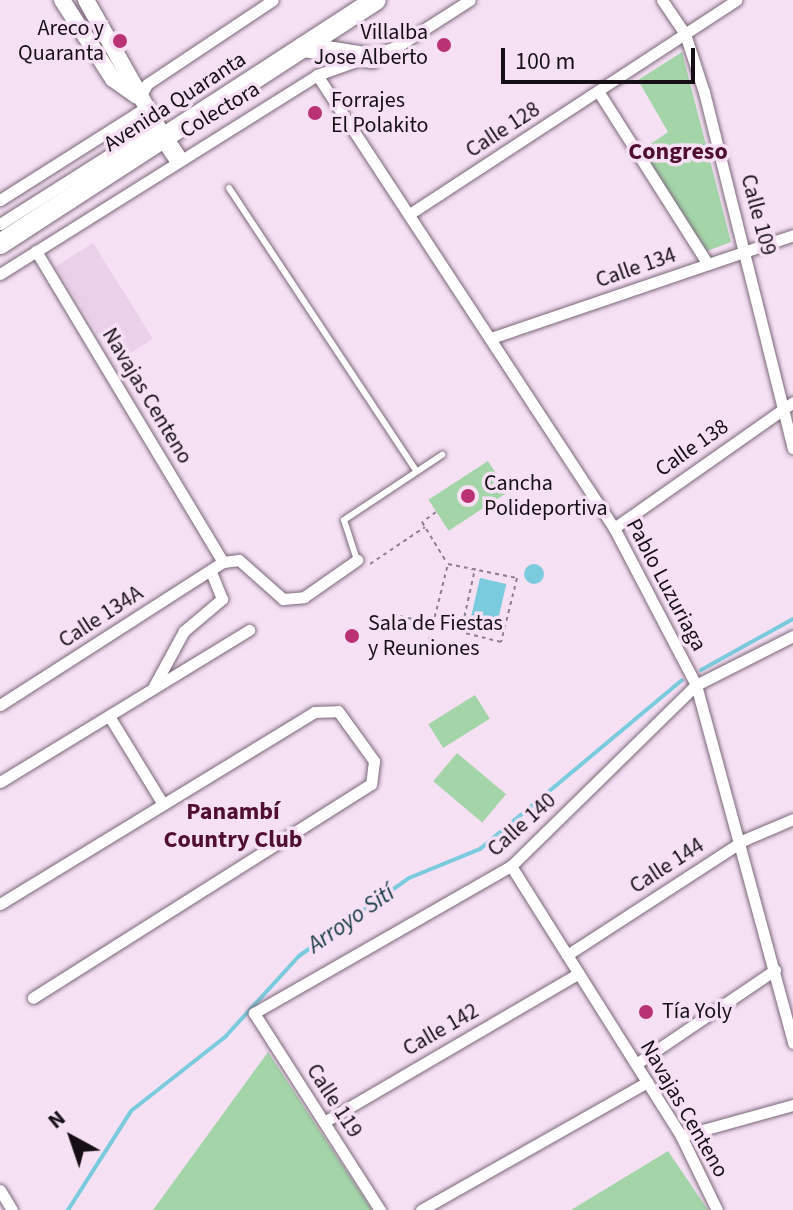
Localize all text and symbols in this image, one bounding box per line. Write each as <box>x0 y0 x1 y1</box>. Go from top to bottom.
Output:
place label: Areco y Quaranta <box>18 15 104 66</box>
place label: Villalba Jose Alberto <box>314 19 428 70</box>
marker: Areco y Quaranta <box>111 32 129 50</box>
scale bar <box>505 32 699 82</box>
marker: Villalba Jose Alberto <box>435 36 453 54</box>
text: 100 m <box>515 44 575 79</box>
street label: Avenida Quaranta <box>99 46 251 158</box>
street label: Colectora <box>175 76 265 144</box>
place label: Forrajes El Polakito <box>331 87 429 138</box>
street label: Calle 128 <box>461 96 545 164</box>
marker: Forrajes El Polakito <box>306 104 324 122</box>
district label: Congreso <box>628 138 728 166</box>
street label: Calle 109 <box>735 172 781 258</box>
street label: Calle 134 <box>592 242 680 294</box>
street label: Navajas Centeno <box>96 323 198 469</box>
street label: Calle 138 <box>650 413 734 483</box>
place label: Cancha Polideportiva <box>484 470 608 522</box>
marker: Cancha Polideportiva <box>459 487 477 505</box>
street label: Pablo Luzuriaga <box>620 514 712 656</box>
street label: Calle 134A <box>54 580 148 654</box>
place label: Sala de Fiestas y Reuniones <box>368 610 503 662</box>
marker: Sala de Fiestas y Reuniones <box>343 627 361 645</box>
street label: Calle 140 <box>482 787 562 863</box>
district label: Panambí Country Club <box>163 798 303 854</box>
street label: Calle 144 <box>625 832 709 900</box>
water label: Arroyo Sití <box>302 879 400 959</box>
street label: Calle 142 <box>398 998 484 1062</box>
place label: Tía Yoly <box>662 999 732 1025</box>
marker: Tía Yoly <box>637 1003 655 1021</box>
street label: Navajas Centeno <box>634 1036 734 1182</box>
street label: Calle 119 <box>300 1059 368 1143</box>
north arrow <box>32 1098 112 1178</box>
text: N <box>41 1103 72 1137</box>

